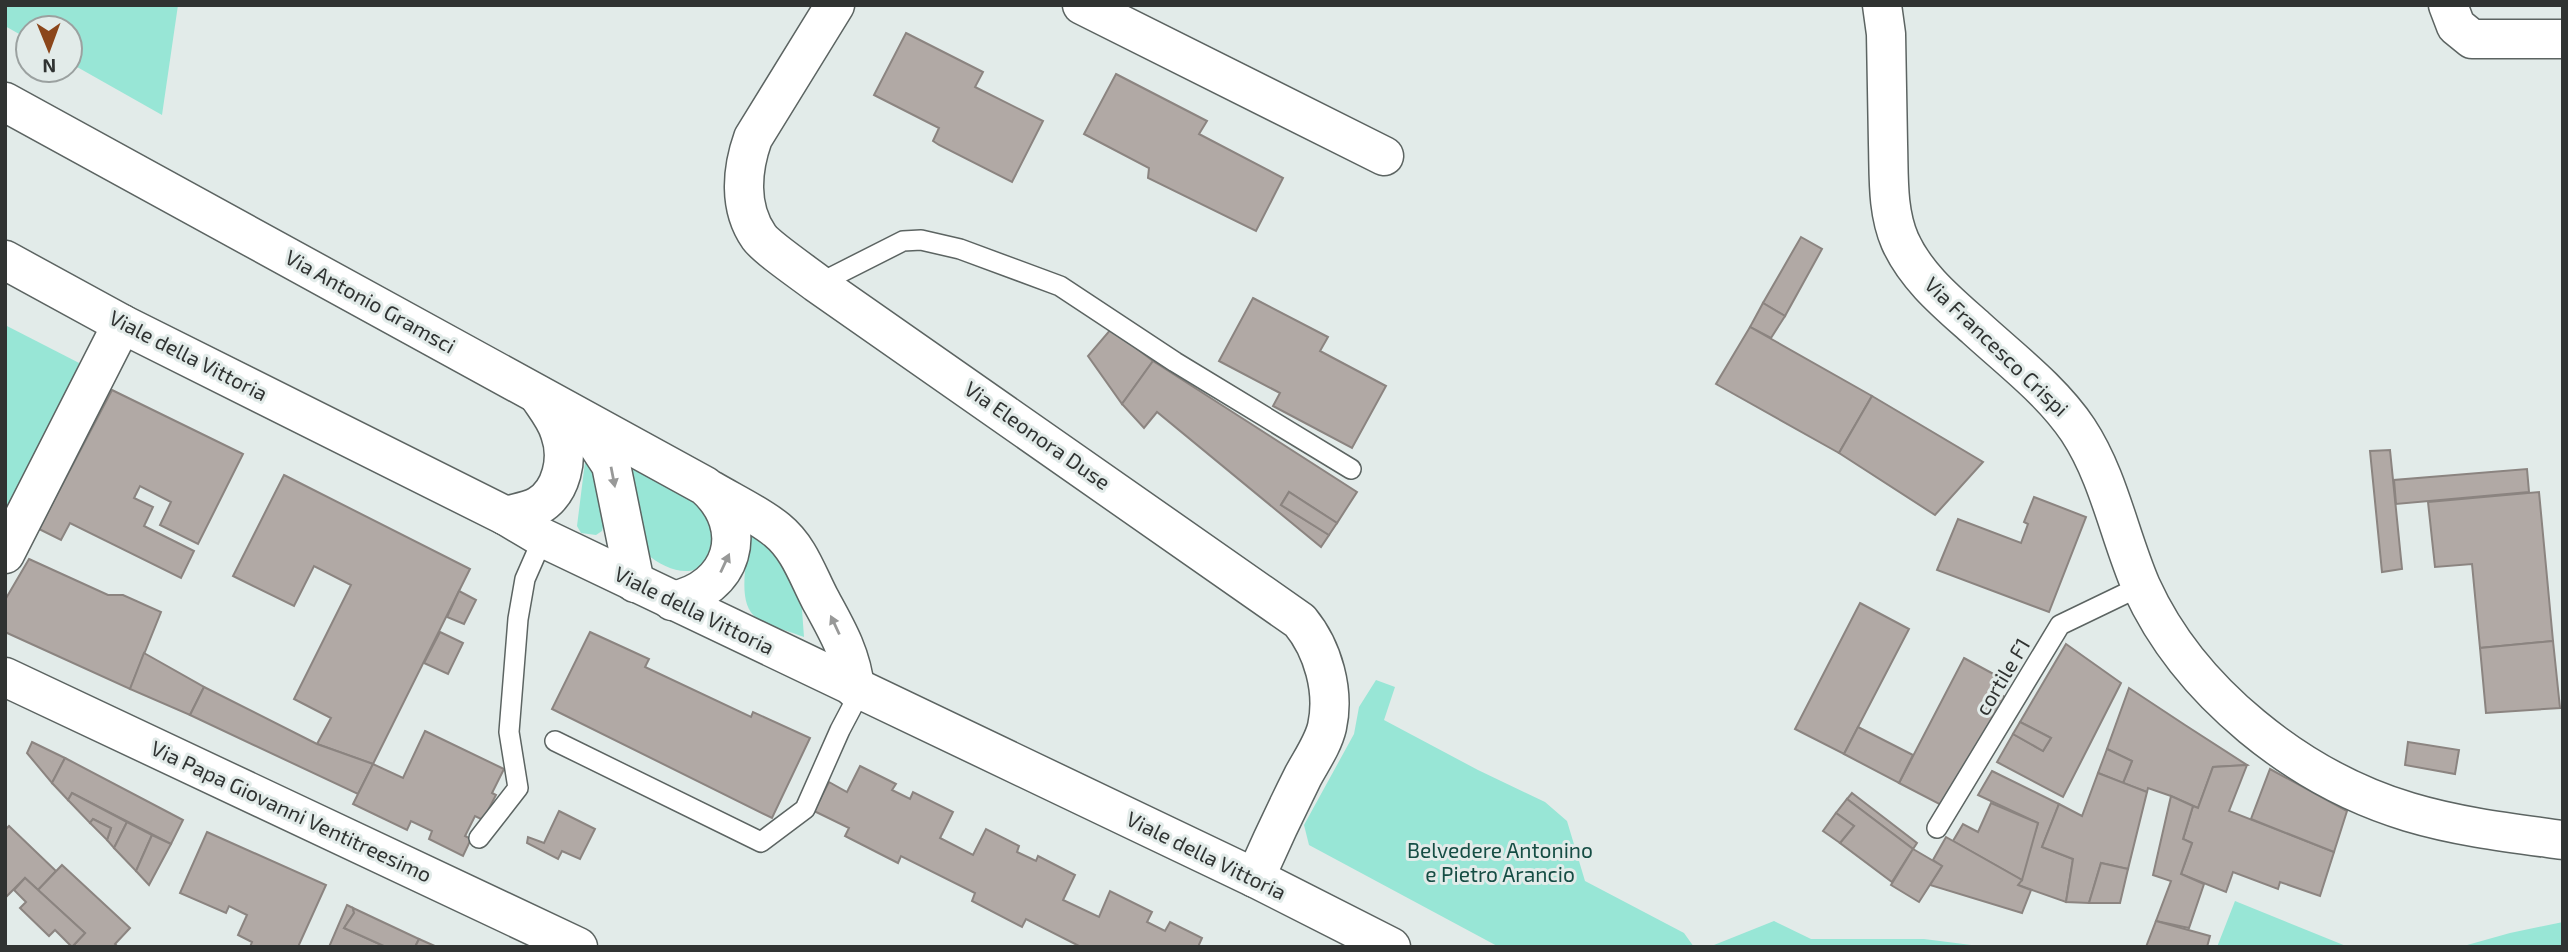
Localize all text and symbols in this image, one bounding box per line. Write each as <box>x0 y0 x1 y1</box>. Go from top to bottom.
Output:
north arrow <box>14 14 84 84</box>
text: N <box>42 55 56 78</box>
street label: Via Antonio Gramsci <box>281 244 460 358</box>
street label: Via Francesco Crispi <box>1920 271 2074 421</box>
street label: Viale della Vittoria <box>105 304 272 405</box>
street label: Via Eleonora Duse <box>960 375 1115 494</box>
one-way arrow <box>608 466 619 488</box>
one-way arrow <box>719 553 730 573</box>
street label: Viale della Vittoria <box>611 560 778 659</box>
one-way arrow <box>829 615 840 635</box>
street label: cortile F1 <box>1969 633 2034 719</box>
street label: Via Papa Giovanni Ventitreesimo <box>147 735 436 887</box>
street label: Viale della Vittoria <box>1123 805 1290 904</box>
park label: Belvedere Antonino e Pietro Arancio <box>1407 837 1593 886</box>

